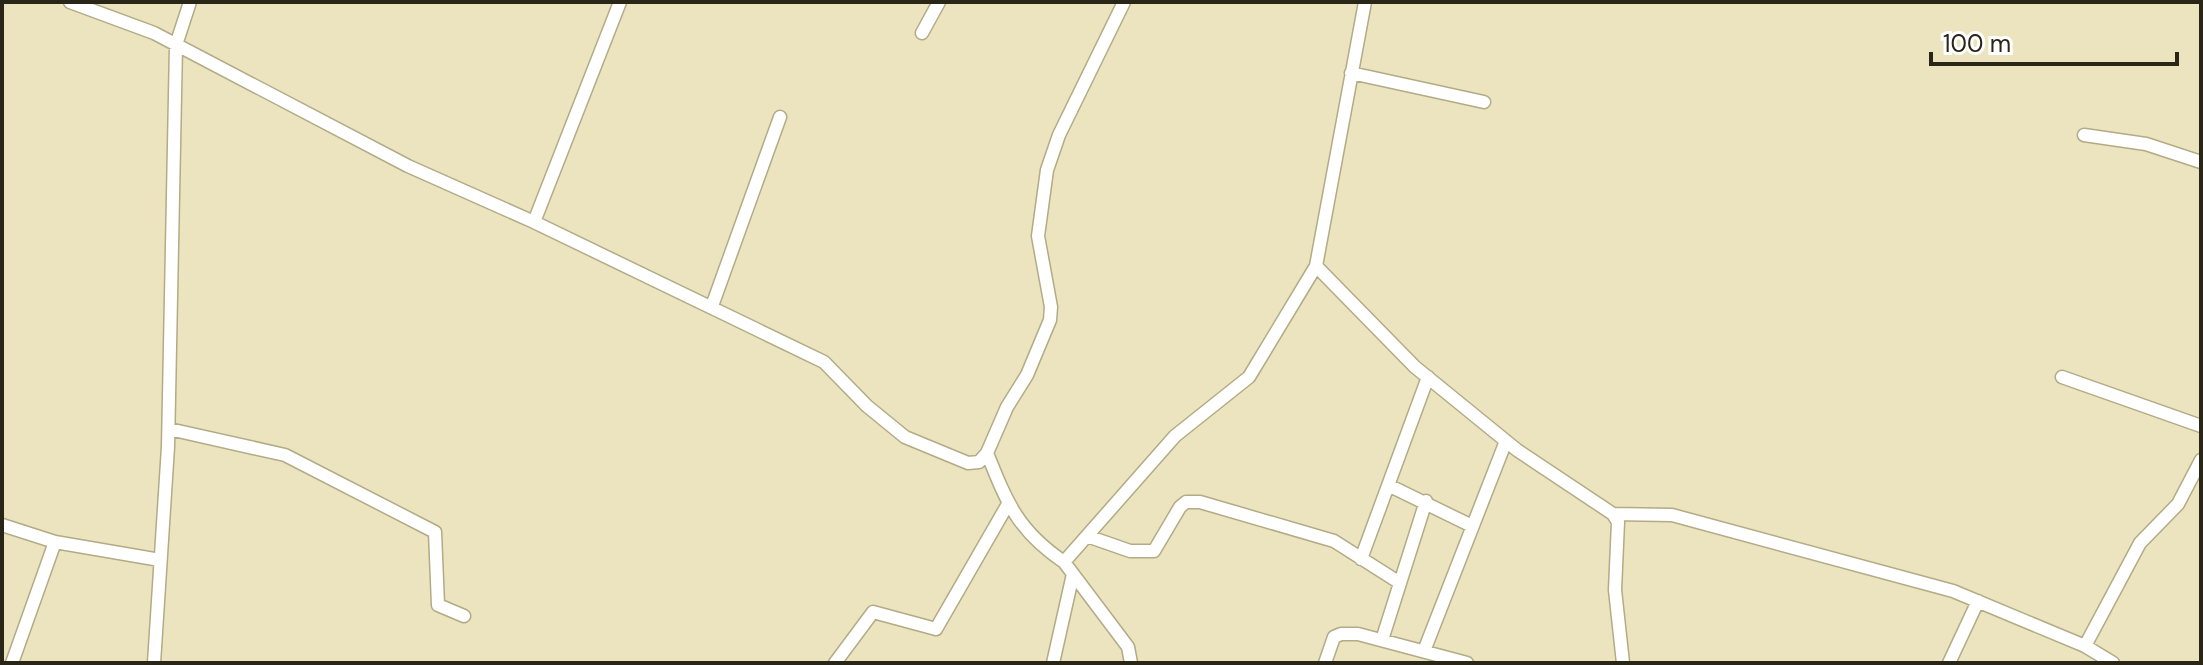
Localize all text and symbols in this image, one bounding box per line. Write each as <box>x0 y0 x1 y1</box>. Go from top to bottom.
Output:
scale bar <box>1931 16 2177 66</box>
text: 100 m <box>1943 28 2011 59</box>

